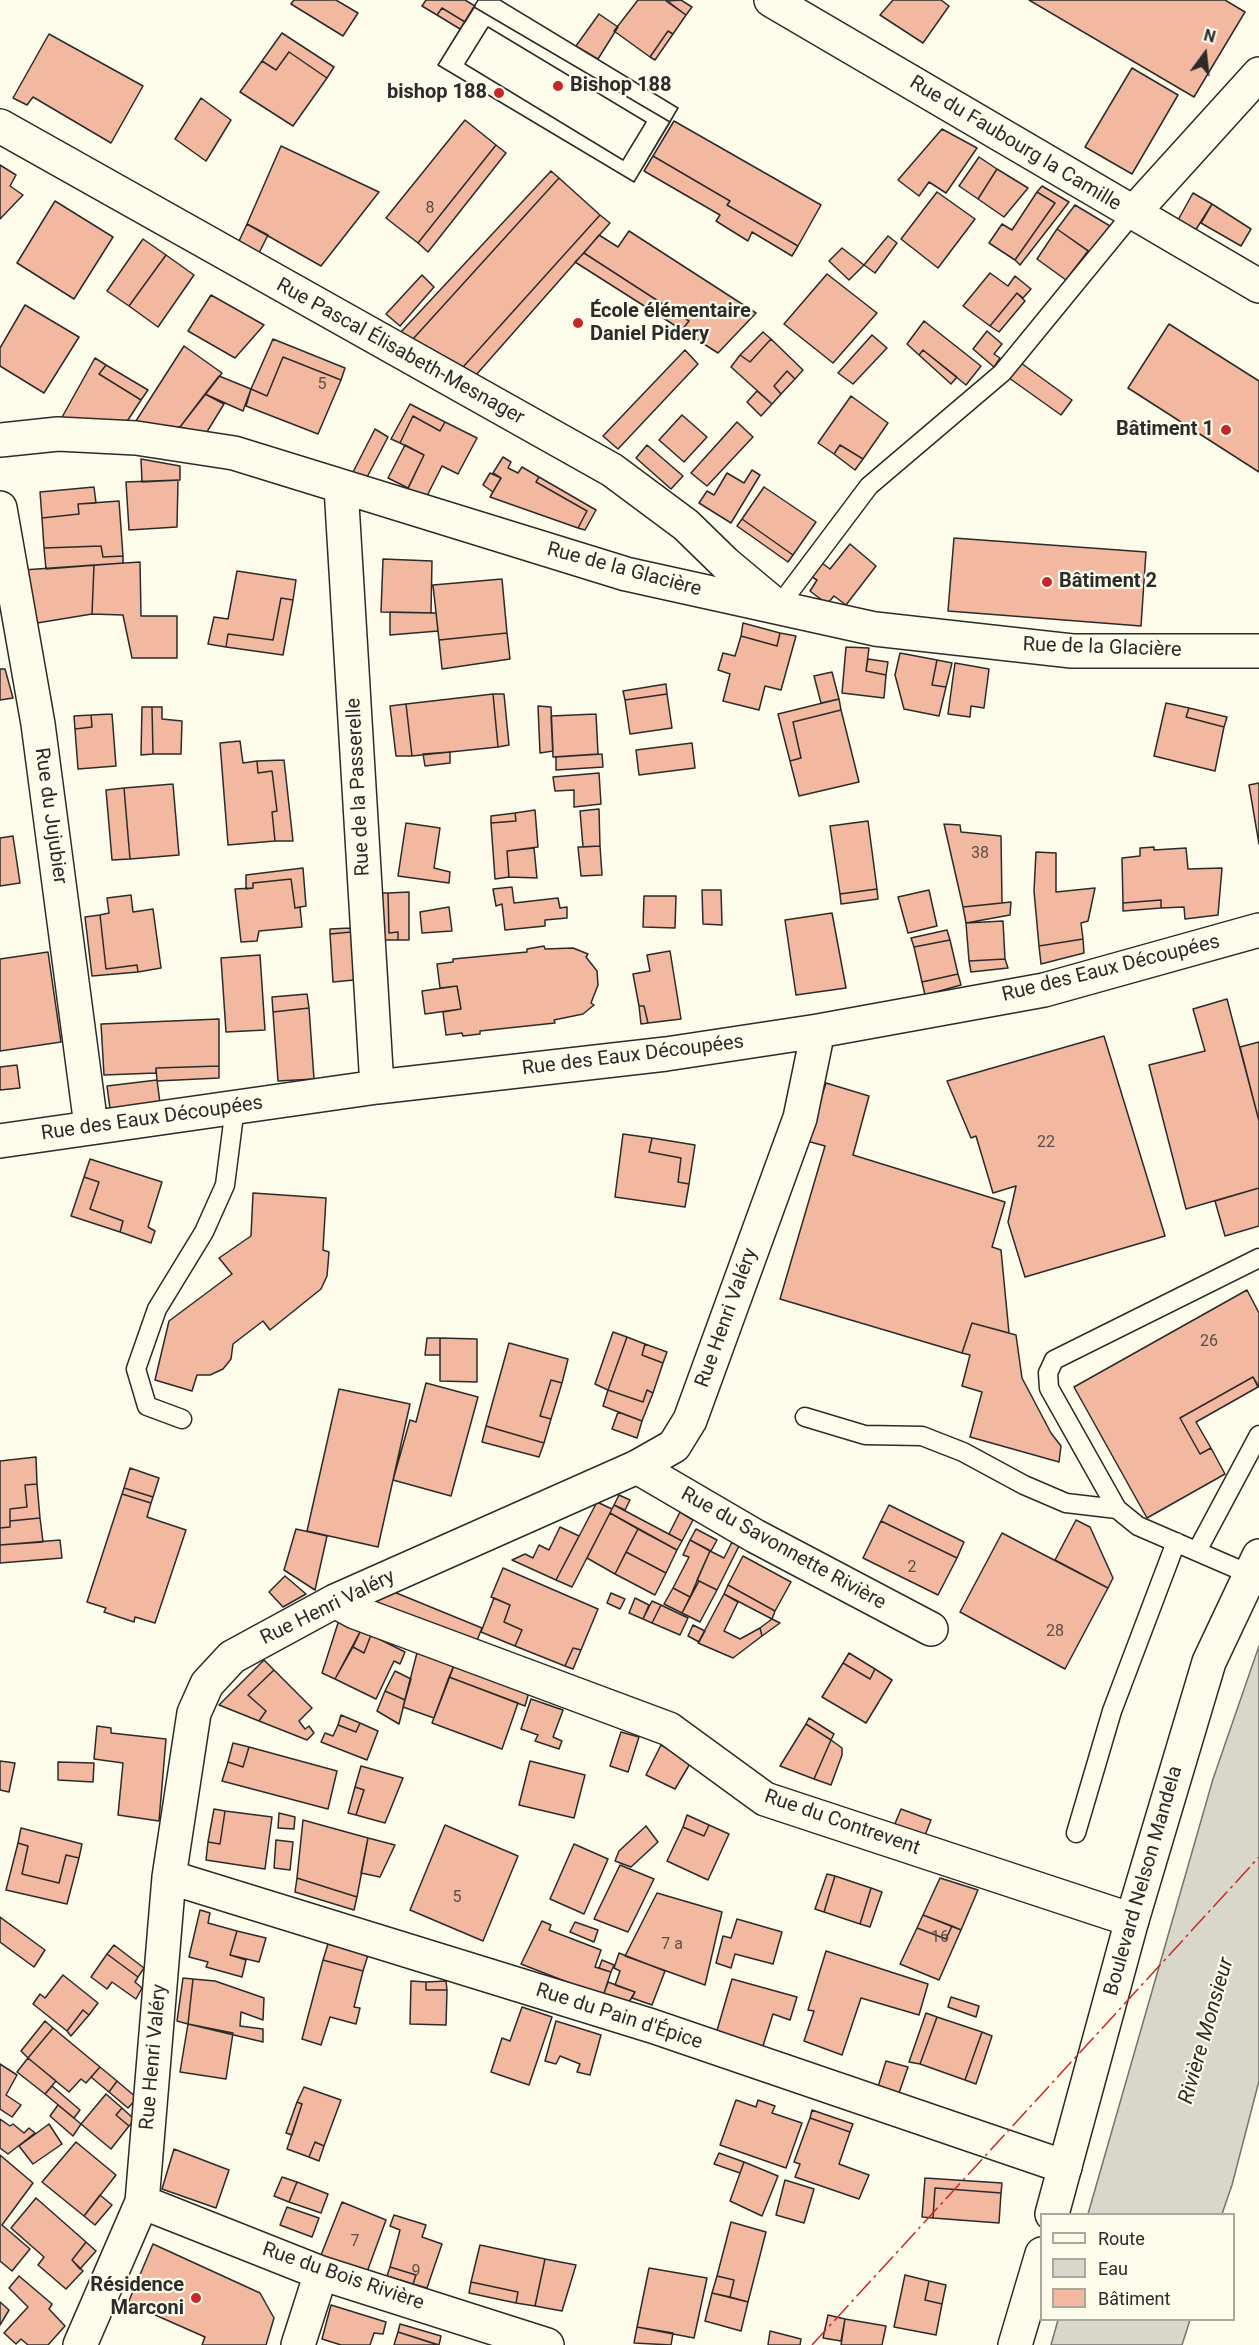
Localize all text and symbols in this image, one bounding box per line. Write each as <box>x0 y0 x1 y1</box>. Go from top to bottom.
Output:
north arrow <box>1175 24 1235 84</box>
text: N <box>1202 25 1218 47</box>
street label: Rue du Faubourg la Camille <box>905 71 1125 217</box>
place label: Bishop 188 <box>570 74 671 98</box>
marker: Bishop 188 <box>551 79 565 93</box>
place label: bishop 188 <box>387 81 487 105</box>
marker: bishop 188 <box>492 86 506 100</box>
house number: 8 <box>426 199 434 219</box>
street label: Rue Pascal Élisabeth-Mesnager <box>272 274 528 430</box>
place label: École élémentaire Daniel Pidery <box>590 300 751 347</box>
marker: École élémentaire Daniel Pidery <box>571 316 585 330</box>
house number: 5 <box>318 375 326 395</box>
place label: Bâtiment 1 <box>1116 418 1214 442</box>
marker: Bâtiment 1 <box>1219 423 1233 437</box>
street label: Rue de la Glacière <box>544 538 704 602</box>
place label: Bâtiment 2 <box>1059 570 1157 594</box>
marker: Bâtiment 2 <box>1040 575 1054 589</box>
street label: Rue de la Glacière <box>1022 633 1182 663</box>
street label: Rue de la Passerelle <box>342 697 376 877</box>
street label: Rue du Jujubier <box>29 746 71 886</box>
house number: 38 <box>971 844 989 864</box>
street label: Rue des Eaux Découpées <box>1000 930 1222 1008</box>
street label: Rue des Eaux Découpées <box>521 1030 745 1082</box>
street label: Rue des Eaux Découpées <box>40 1092 264 1146</box>
house number: 22 <box>1037 1133 1055 1153</box>
street label: Rue Henri Valéry <box>691 1245 763 1391</box>
house number: 26 <box>1200 1332 1218 1352</box>
street label: Rue du Savonnette Rivière <box>676 1483 890 1615</box>
house number: 2 <box>908 1558 916 1578</box>
street label: Rue Henri Valéry <box>257 1565 399 1651</box>
house number: 28 <box>1046 1622 1064 1642</box>
street label: Boulevard Nelson Mandela <box>1100 1763 1188 1999</box>
street label: Rue du Contrevent <box>761 1785 923 1861</box>
house number: 5 <box>453 1888 461 1908</box>
house number: 16 <box>931 1928 949 1948</box>
house number: 7 a <box>661 1935 683 1955</box>
water label: Rivière Monsieur <box>1174 1955 1240 2107</box>
street label: Rue du Pain d'Épice <box>533 1979 705 2055</box>
street label: Rue Henri Valéry <box>136 1983 172 2131</box>
legend <box>1040 2213 1235 2321</box>
text: Route <box>1098 2228 1145 2249</box>
house number: 7 <box>351 2232 359 2252</box>
street label: Rue du Bois Rivière <box>259 2238 427 2316</box>
text: Eau <box>1098 2258 1128 2279</box>
house number: 9 <box>412 2262 420 2282</box>
place label: Résidence Marconi <box>90 2274 184 2321</box>
text: Bâtiment <box>1098 2288 1170 2309</box>
marker: Résidence Marconi <box>189 2291 203 2305</box>

